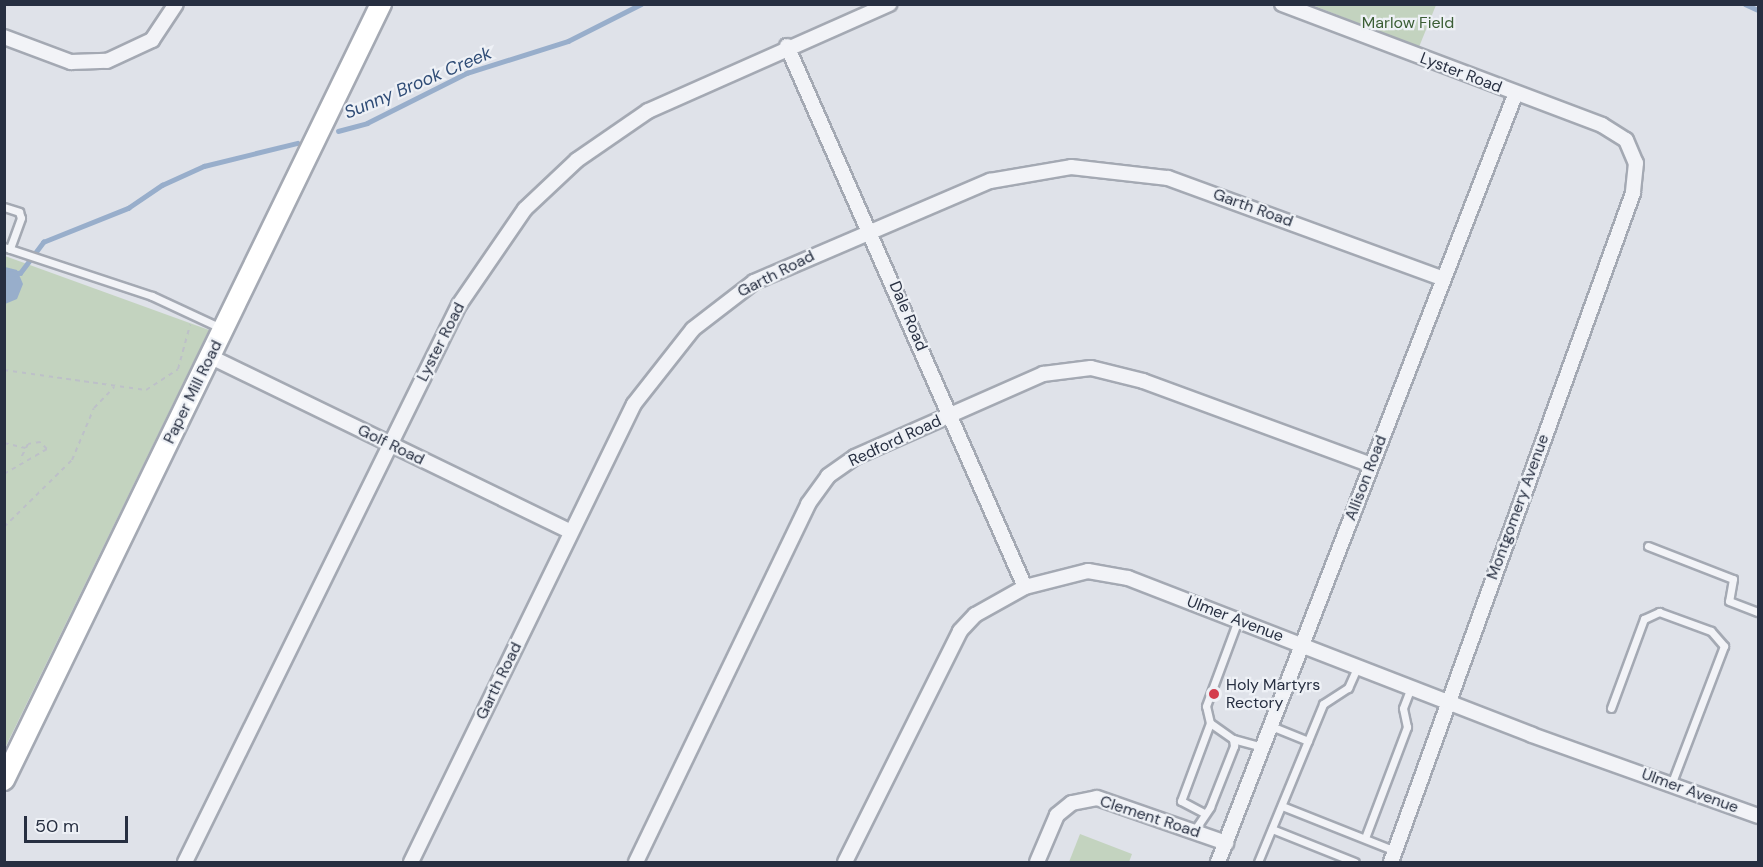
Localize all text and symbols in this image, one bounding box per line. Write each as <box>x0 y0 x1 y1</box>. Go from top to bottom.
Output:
park label: Marlow Field <box>1362 13 1454 33</box>
water label: Sunny Brook Creek <box>341 42 495 124</box>
street label: Lyster Road <box>1417 49 1505 97</box>
street label: Garth Road <box>1210 185 1296 231</box>
street label: Garth Road <box>734 246 818 302</box>
street label: Dale Road <box>885 278 931 354</box>
street label: Lyster Road <box>413 299 469 385</box>
street label: Paper Mill Road <box>160 337 226 447</box>
street label: Redford Road <box>846 411 944 471</box>
street label: Golf Road <box>354 421 428 469</box>
street label: Montgomery Avenue <box>1483 432 1553 582</box>
street label: Allison Road <box>1341 433 1391 523</box>
street label: Ulmer Avenue <box>1184 592 1286 646</box>
street label: Garth Road <box>472 639 526 723</box>
place label: Holy Martyrs Rectory <box>1226 675 1320 713</box>
marker: Holy Martyrs Rectory <box>1207 687 1221 701</box>
street label: Ulmer Avenue <box>1639 765 1741 817</box>
street label: Clement Road <box>1097 792 1203 842</box>
scale bar <box>27 804 130 842</box>
text: 50 m <box>35 814 79 838</box>

